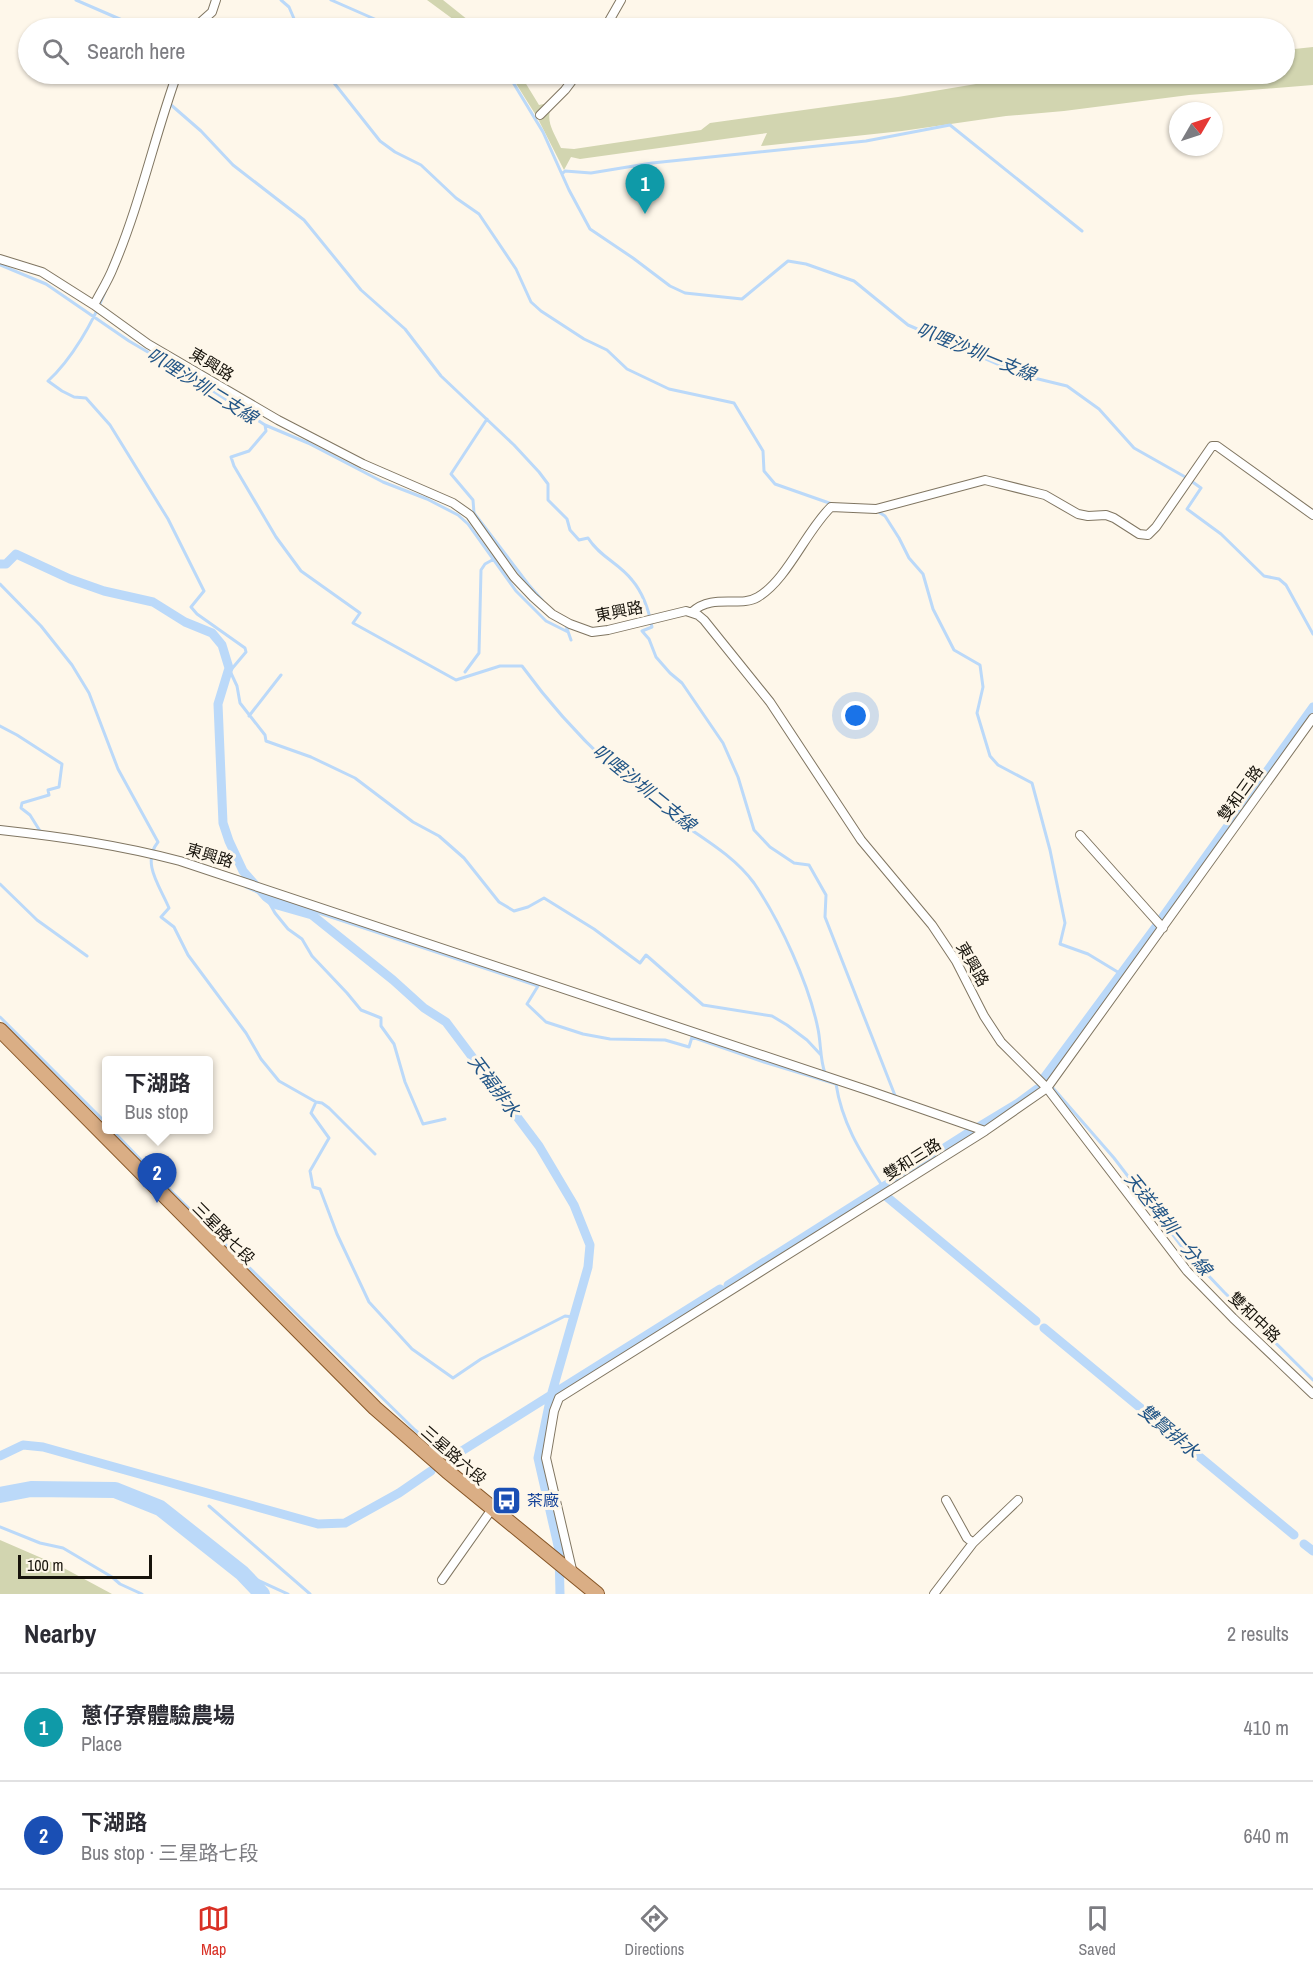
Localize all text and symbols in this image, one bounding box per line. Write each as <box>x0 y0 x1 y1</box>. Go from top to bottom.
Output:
search box <box>18 18 1295 84</box>
icon: search <box>39 35 72 68</box>
text: Search here <box>87 36 185 66</box>
north arrow <box>1169 102 1223 156</box>
pin: 1 <box>626 164 664 214</box>
water label: 叭哩沙圳一支線 <box>913 316 1041 387</box>
water label: 叭哩沙圳二支線 <box>142 342 264 431</box>
street label: 東興路 <box>186 342 238 386</box>
street label: 東興路 <box>593 596 645 626</box>
your location <box>841 701 870 730</box>
water label: 叭哩沙圳二支線 <box>587 738 703 838</box>
street label: 雙和三路 <box>1212 761 1268 825</box>
street label: 東興路 <box>184 837 236 873</box>
street label: 東興路 <box>951 938 995 990</box>
water label: 天福排水 <box>463 1049 527 1123</box>
popup <box>102 1056 213 1134</box>
text: 下湖路 <box>124 1068 191 1098</box>
text: Bus stop <box>124 1098 188 1125</box>
street label: 雙和三路 <box>879 1133 945 1185</box>
pin: 2 <box>138 1154 176 1203</box>
water label: 天送埤圳一分線 <box>1119 1167 1219 1282</box>
street label: 三星路七段 <box>188 1197 260 1269</box>
street label: 雙和中路 <box>1224 1287 1286 1347</box>
water label: 雙賢排水 <box>1134 1398 1206 1464</box>
street label: 三星路六段 <box>417 1420 491 1490</box>
bus stop icon: 茶廠 <box>490 1484 522 1516</box>
place label: 茶廠 <box>527 1489 559 1511</box>
scale bar <box>18 1552 152 1580</box>
text: 100 m <box>27 1554 63 1576</box>
text: Nearby <box>24 1616 96 1651</box>
text: 2 results <box>1227 1620 1289 1647</box>
text: 蔥仔寮體驗農場 <box>81 1700 235 1730</box>
text: 1 <box>39 1714 48 1741</box>
text: 410 m <box>1243 1714 1289 1741</box>
text: Place <box>81 1730 122 1757</box>
text: 下湖路 <box>81 1807 147 1837</box>
text: 2 <box>39 1822 48 1849</box>
text: 640 m <box>1243 1822 1289 1849</box>
text: Bus stop · 三星路七段 <box>81 1839 259 1866</box>
tab: Map <box>197 1902 230 1960</box>
tab: Directions <box>624 1902 684 1960</box>
tab: Saved <box>1079 1902 1116 1960</box>

